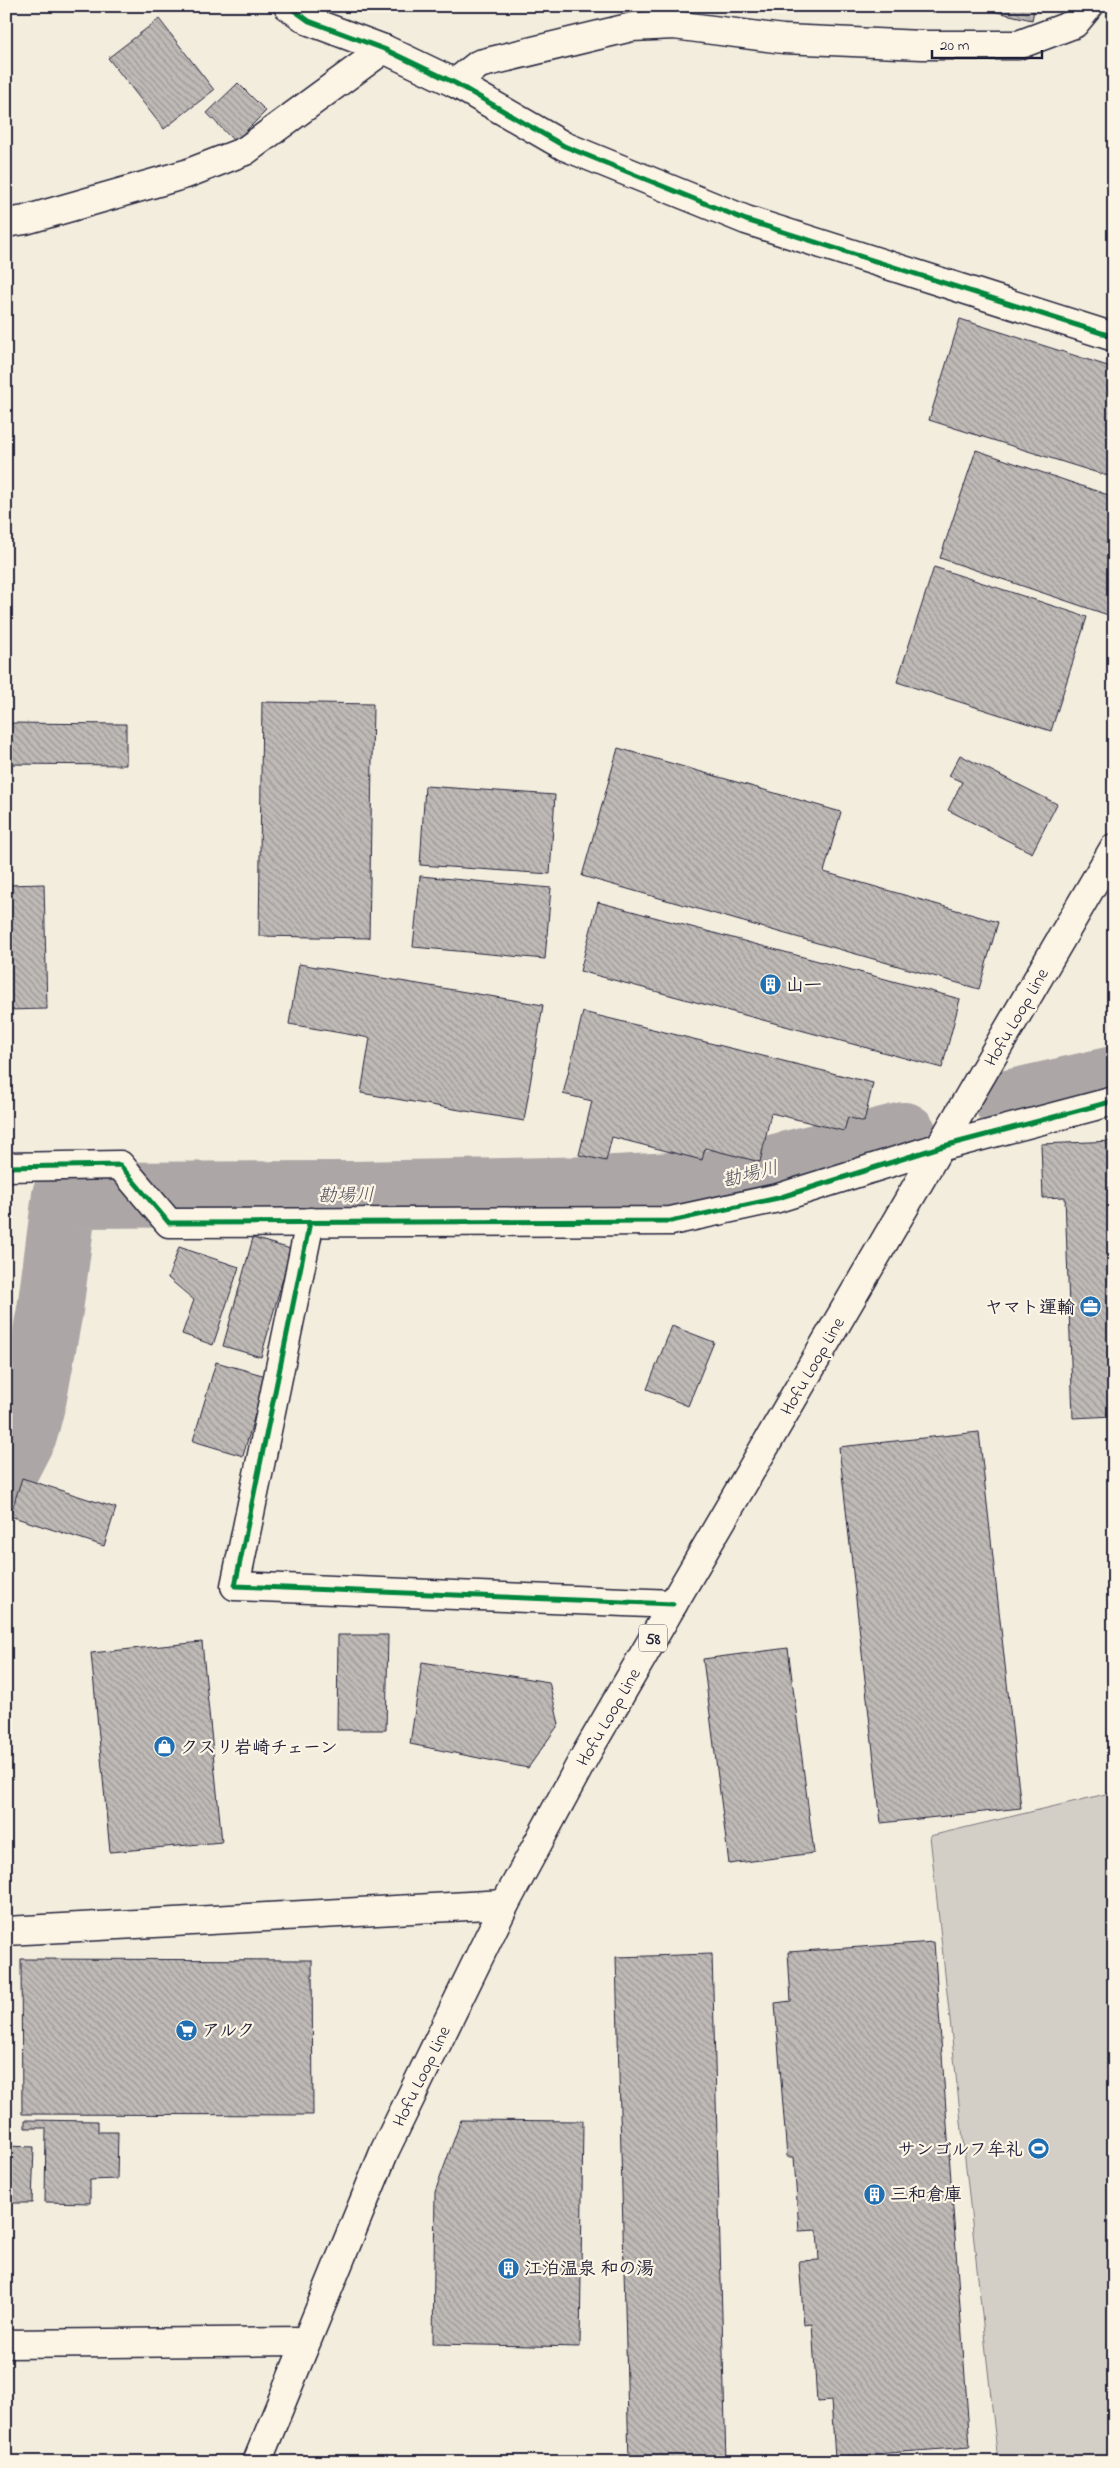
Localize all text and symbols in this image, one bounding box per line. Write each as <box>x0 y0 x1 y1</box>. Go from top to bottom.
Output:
scale bar <box>932 28 1042 60</box>
text: 20 m <box>940 35 970 57</box>
street label: Hofu Loop Line <box>979 963 1057 1072</box>
building icon: 山一 <box>758 973 782 997</box>
place label: 山一 <box>786 974 822 1000</box>
water label: 勘場川 <box>720 1155 782 1195</box>
water label: 勘場川 <box>317 1183 375 1210</box>
office icon: ヤマト運輸 <box>1079 1295 1103 1319</box>
place label: ヤマト運輸 <box>985 1296 1075 1322</box>
street label: Hofu Loop Line <box>775 1312 853 1421</box>
road number: 58 <box>639 1625 667 1652</box>
street label: Hofu Loop Line <box>571 1663 649 1772</box>
shop icon: クスリ岩崎チェーン <box>152 1735 176 1759</box>
place label: クスリ岩崎チェーン <box>180 1736 338 1762</box>
supermarket icon: アルク <box>174 2018 198 2042</box>
place label: アルク <box>202 2019 255 2045</box>
street label: Hofu Loop Line <box>387 2021 459 2132</box>
sports icon: サンゴルフ牟礼 <box>1027 2137 1051 2161</box>
place label: サンゴルフ牟礼 <box>898 2138 1023 2164</box>
building icon: 三和倉庫 <box>862 2182 886 2206</box>
place label: 三和倉庫 <box>890 2183 962 2209</box>
building icon: 江泊温泉 和の湯 <box>496 2256 520 2280</box>
place label: 江泊温泉 和の湯 <box>524 2257 655 2283</box>

